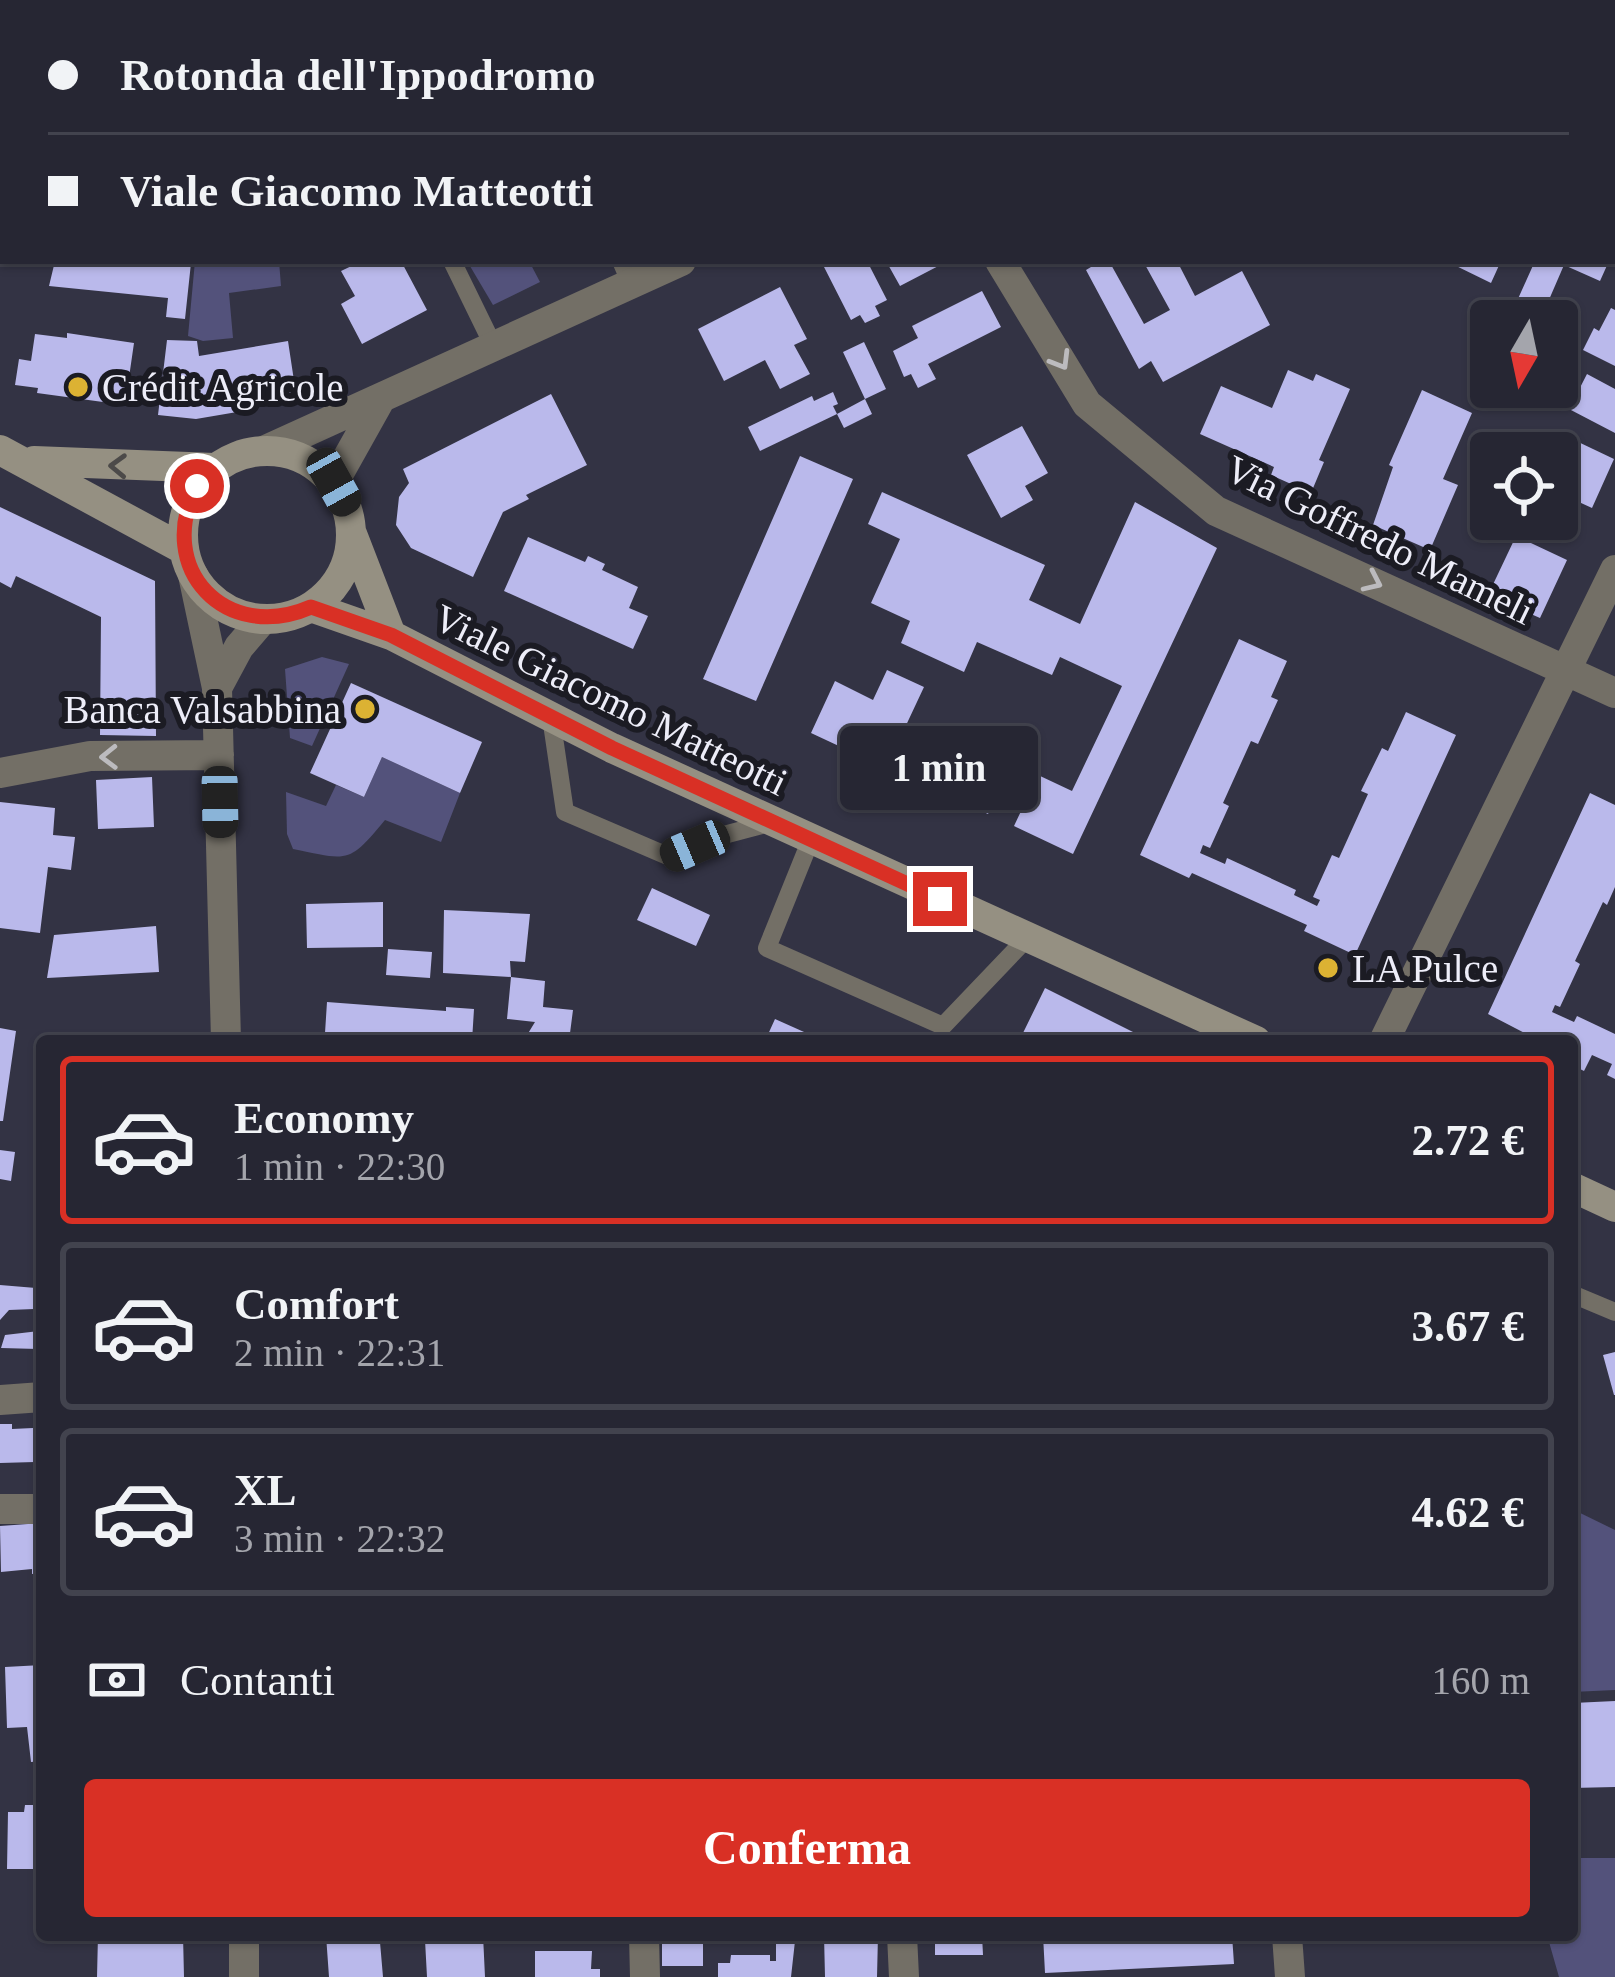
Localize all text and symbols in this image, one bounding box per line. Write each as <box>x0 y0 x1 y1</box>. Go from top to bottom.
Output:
text: Rotonda dell'Ippodromo <box>120 50 596 100</box>
text: Viale Giacomo Matteotti <box>120 166 593 216</box>
north arrow <box>1470 300 1578 408</box>
map controls <box>1470 300 1578 540</box>
one-way arrow <box>1047 348 1069 370</box>
place label: Crédit Agricole <box>102 366 344 410</box>
marker: Crédit Agricole <box>65 374 91 400</box>
button: locate <box>1470 432 1578 540</box>
car <box>301 442 367 522</box>
street label: Via Goffredo Mameli <box>1219 446 1541 633</box>
one-way arrow <box>108 453 127 479</box>
route start <box>170 459 224 513</box>
one-way arrow <box>1361 568 1382 592</box>
street label: Viale Giacomo Matteotti <box>427 595 795 804</box>
place label: Banca Valsabbina <box>63 688 341 731</box>
marker: Banca Valsabbina <box>352 696 378 722</box>
callout: 1 min <box>841 725 1039 809</box>
one-way arrow <box>99 743 118 769</box>
text: 1 min <box>892 746 986 789</box>
car <box>201 766 239 838</box>
car <box>655 815 735 877</box>
route end <box>913 872 967 926</box>
place label: LA Pulce <box>1352 947 1498 990</box>
marker: LA Pulce <box>1315 955 1341 981</box>
icon: car <box>90 1086 198 1194</box>
text: Economy <box>234 1093 414 1143</box>
text: 2.72 € <box>1412 1115 1524 1165</box>
text: 1 min · 22:30 <box>234 1145 445 1188</box>
icon: car <box>90 1272 198 1380</box>
text: Comfort <box>234 1279 399 1329</box>
text: 3.67 € <box>1412 1301 1524 1351</box>
text: 2 min · 22:31 <box>234 1331 445 1374</box>
icon: car <box>90 1458 198 1566</box>
text: XL <box>234 1465 297 1515</box>
text: 4.62 € <box>1412 1487 1524 1537</box>
text: 3 min · 22:32 <box>234 1517 445 1560</box>
icon: cash <box>84 1647 150 1713</box>
text: Contanti <box>180 1655 335 1705</box>
text: 160 m <box>1431 1659 1530 1702</box>
button: Conferma <box>84 1779 1530 1917</box>

